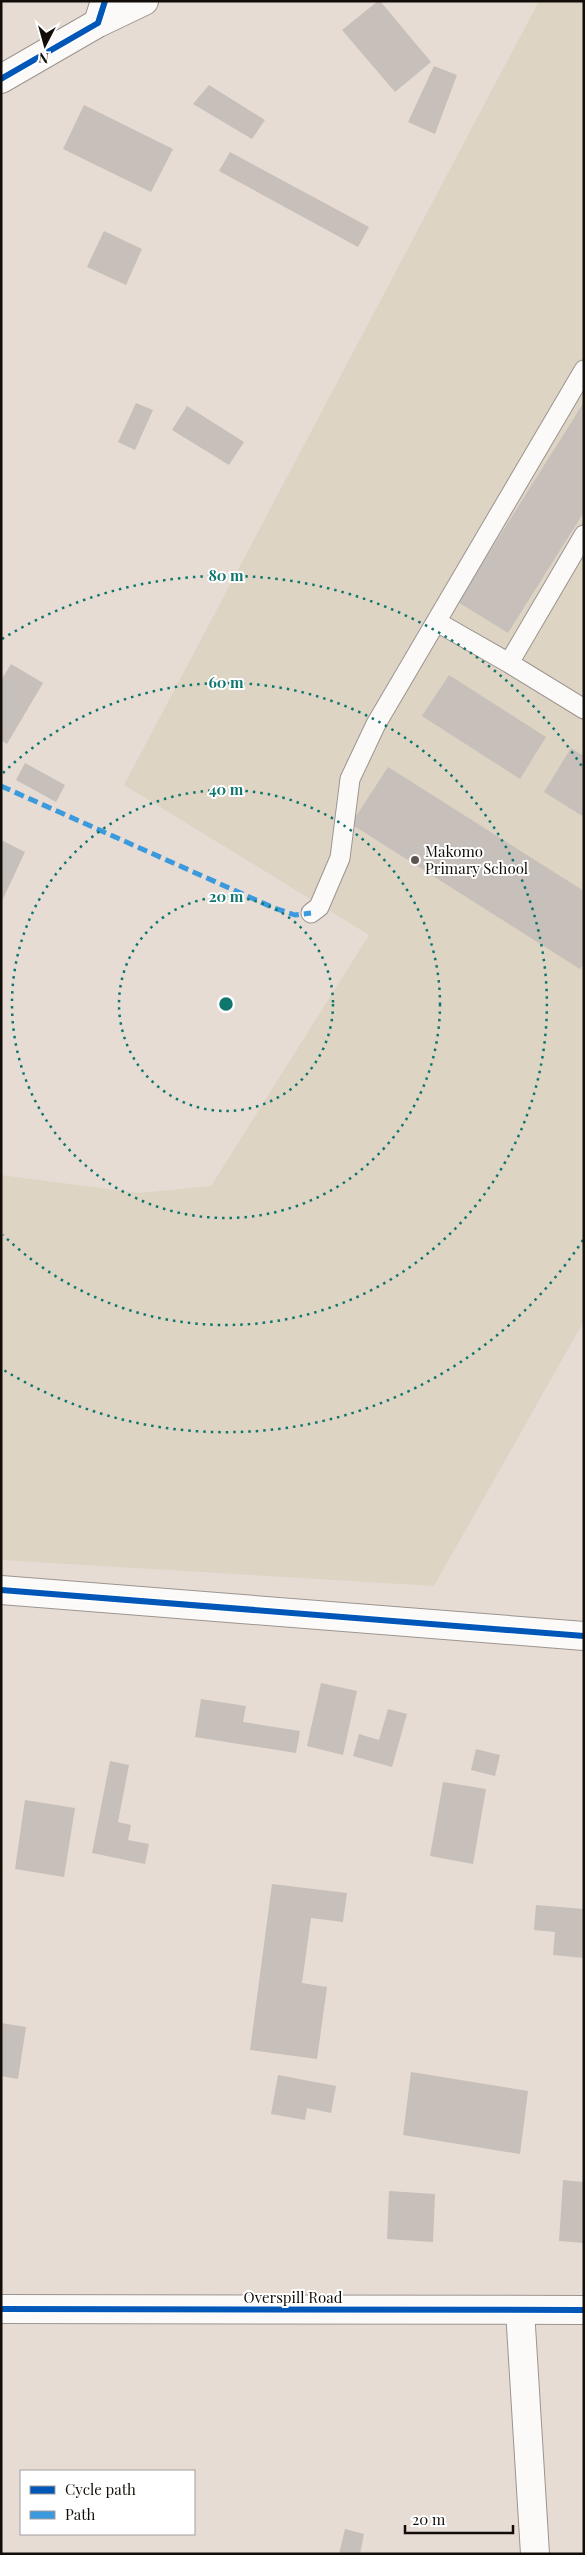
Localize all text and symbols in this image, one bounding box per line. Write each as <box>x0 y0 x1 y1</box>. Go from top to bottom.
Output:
north arrow <box>20 20 70 70</box>
text: N <box>38 48 50 68</box>
text: 80 m <box>208 565 244 585</box>
text: 60 m <box>208 672 244 692</box>
text: 40 m <box>209 779 244 799</box>
place label: Makomo Primary School <box>425 841 528 878</box>
marker: Makomo Primary School <box>409 854 421 866</box>
text: 20 m <box>209 886 244 906</box>
centre of rings <box>217 995 235 1013</box>
street label: Overspill Road <box>244 2287 343 2307</box>
legend <box>20 2470 195 2535</box>
text: Cycle path <box>65 2479 136 2499</box>
scale bar <box>405 2502 512 2534</box>
text: Path <box>65 2504 95 2524</box>
text: 20 m <box>412 2509 446 2529</box>

